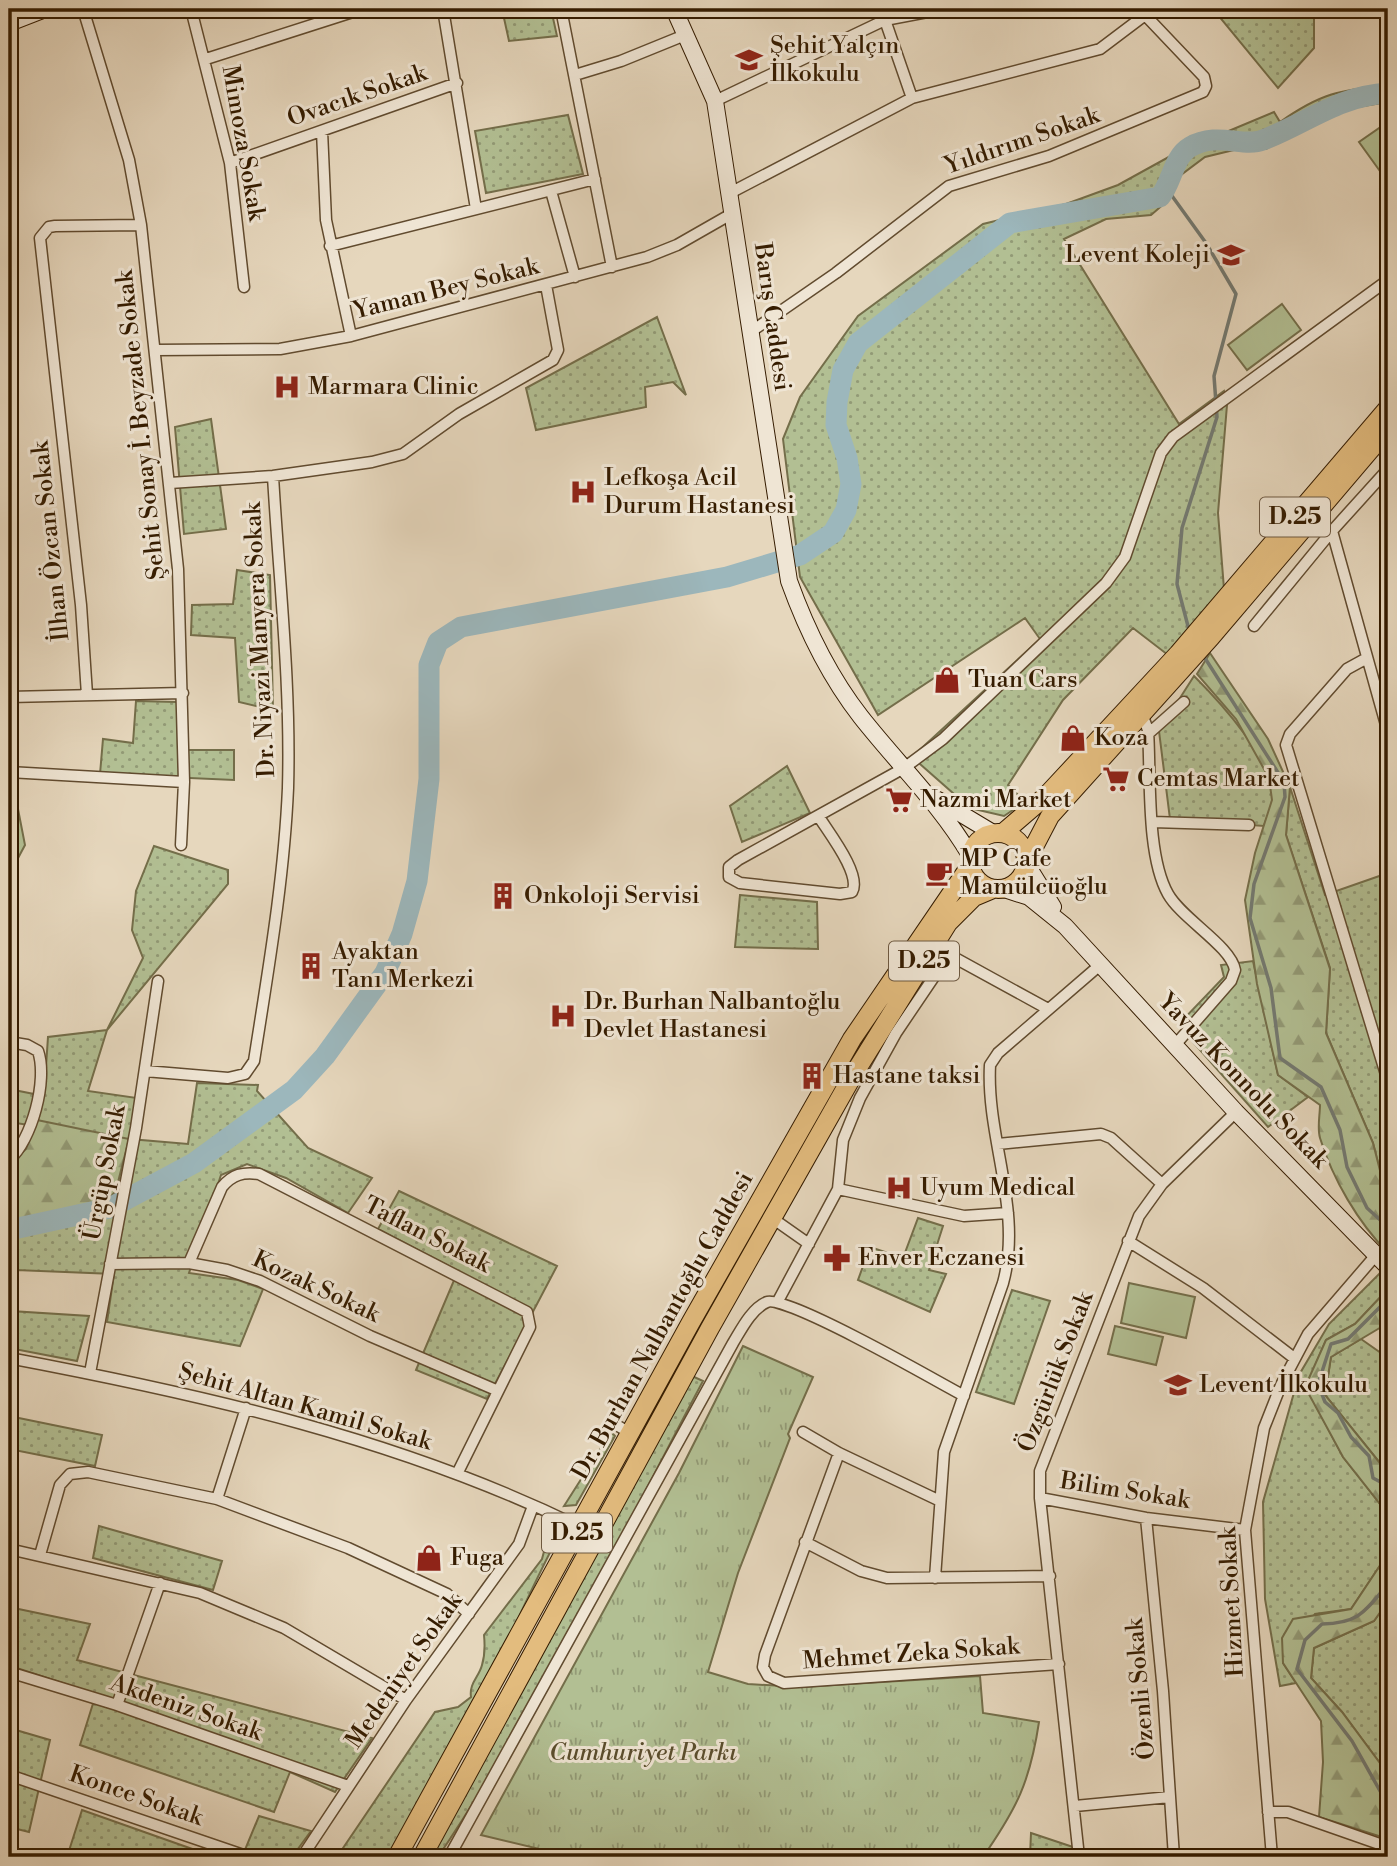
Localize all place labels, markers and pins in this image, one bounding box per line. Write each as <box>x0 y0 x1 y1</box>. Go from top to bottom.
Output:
place label: Şehit Yalçın İlkokulu <box>770 31 899 89</box>
school or university icon: Şehit Yalçın İlkokulu <box>734 45 764 75</box>
place label: Levent Koleji <box>1065 240 1210 270</box>
school or university icon: Levent Koleji <box>1216 240 1246 270</box>
hospital icon: Marmara Clinic <box>272 372 302 402</box>
place label: Marmara Clinic <box>308 372 479 402</box>
place label: Lefkoşa Acil Durum Hastanesi <box>604 463 795 521</box>
hospital icon: Lefkoşa Acil Durum Hastanesi <box>568 477 598 507</box>
shop icon: Tuan Cars <box>932 665 962 695</box>
place label: Tuan Cars <box>968 665 1078 695</box>
shop icon: Koza <box>1058 723 1088 753</box>
place label: Koza <box>1094 723 1149 753</box>
supermarket icon: Cemtas Market <box>1101 764 1131 794</box>
place label: Cemtas Market <box>1137 764 1300 794</box>
supermarket icon: Nazmi Market <box>884 785 914 815</box>
place label: Nazmi Market <box>920 785 1072 815</box>
place label: MP Cafe Mamülcüoğlu <box>960 844 1108 902</box>
cafe icon: MP Cafe Mamülcüoğlu <box>924 858 954 888</box>
building icon: Onkoloji Servisi <box>488 881 518 911</box>
place label: Onkoloji Servisi <box>524 881 700 911</box>
place label: Ayaktan Tanı Merkezi <box>331 937 474 995</box>
building icon: Ayaktan Tanı Merkezi <box>296 951 326 981</box>
place label: Dr. Burhan Nalbantoğlu Devlet Hastanesi <box>584 987 841 1045</box>
hospital icon: Dr. Burhan Nalbantoğlu Devlet Hastanesi <box>548 1001 578 1031</box>
building icon: Hastane taksi <box>797 1061 827 1091</box>
place label: Hastane taksi <box>833 1061 980 1091</box>
hospital icon: Uyum Medical <box>884 1173 914 1203</box>
place label: Uyum Medical <box>920 1173 1075 1203</box>
pharmacy icon: Enver Eczanesi <box>822 1243 852 1273</box>
place label: Enver Eczanesi <box>858 1243 1025 1273</box>
place label: Levent İlkokulu <box>1199 1369 1368 1400</box>
school or university icon: Levent İlkokulu <box>1163 1370 1193 1400</box>
shop icon: Fuga <box>414 1543 444 1573</box>
place label: Fuga <box>450 1543 505 1573</box>

